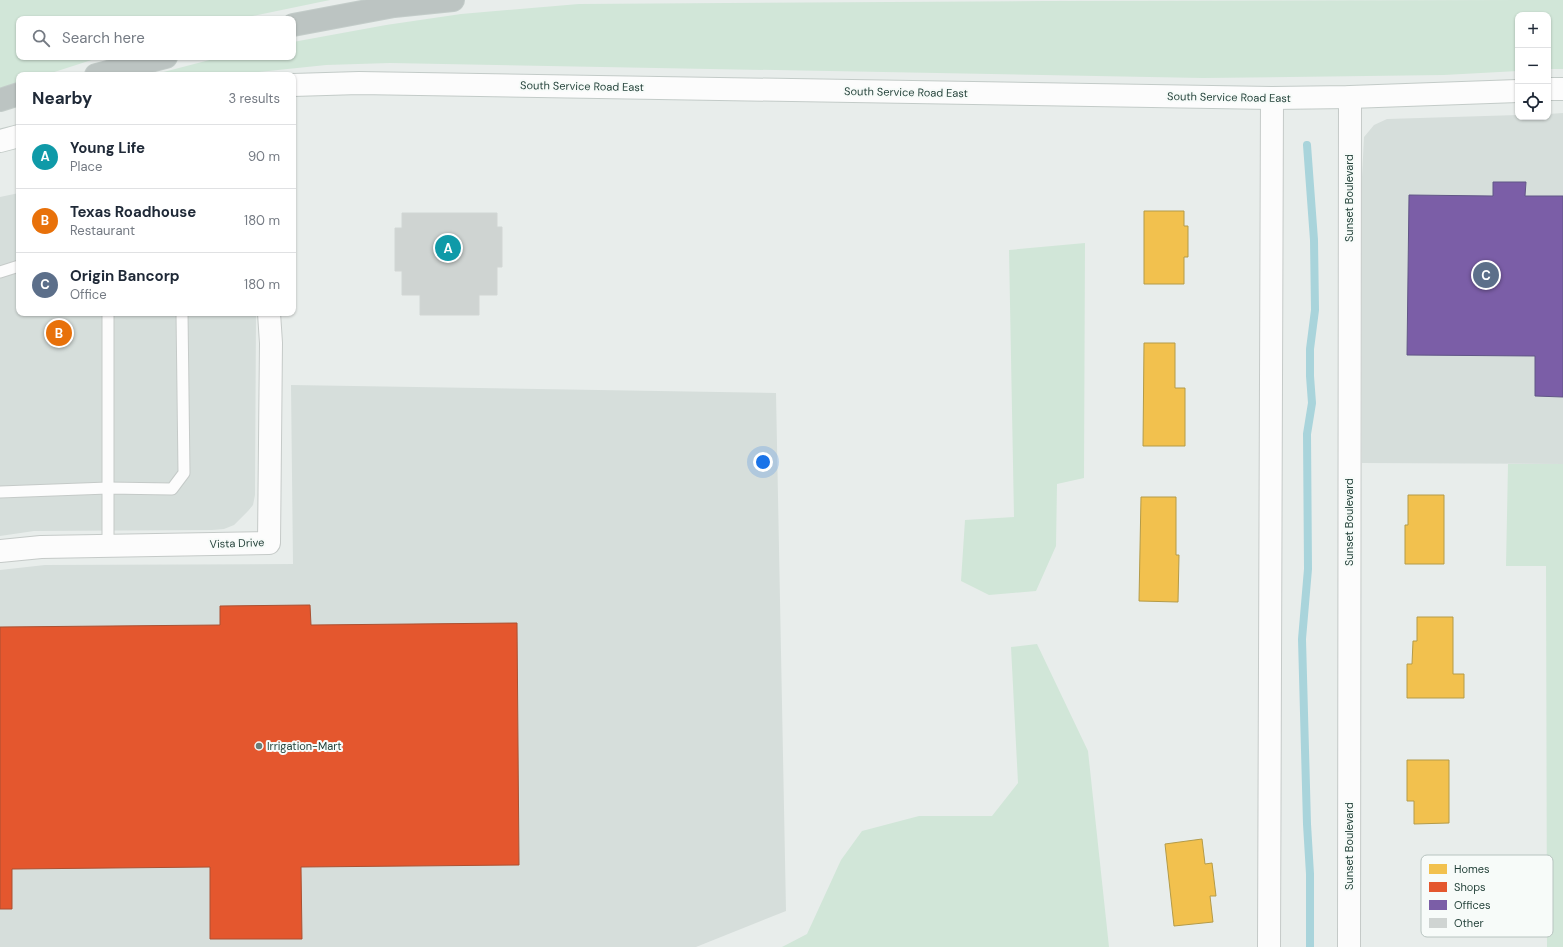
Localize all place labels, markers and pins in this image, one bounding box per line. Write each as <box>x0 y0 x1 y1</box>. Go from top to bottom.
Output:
pin: A <box>435 233 461 263</box>
pin: C <box>1473 260 1499 290</box>
pin: B <box>46 318 72 348</box>
place label: Irrigation-Mart <box>267 739 342 753</box>
marker: Irrigation-Mart <box>254 741 264 751</box>

